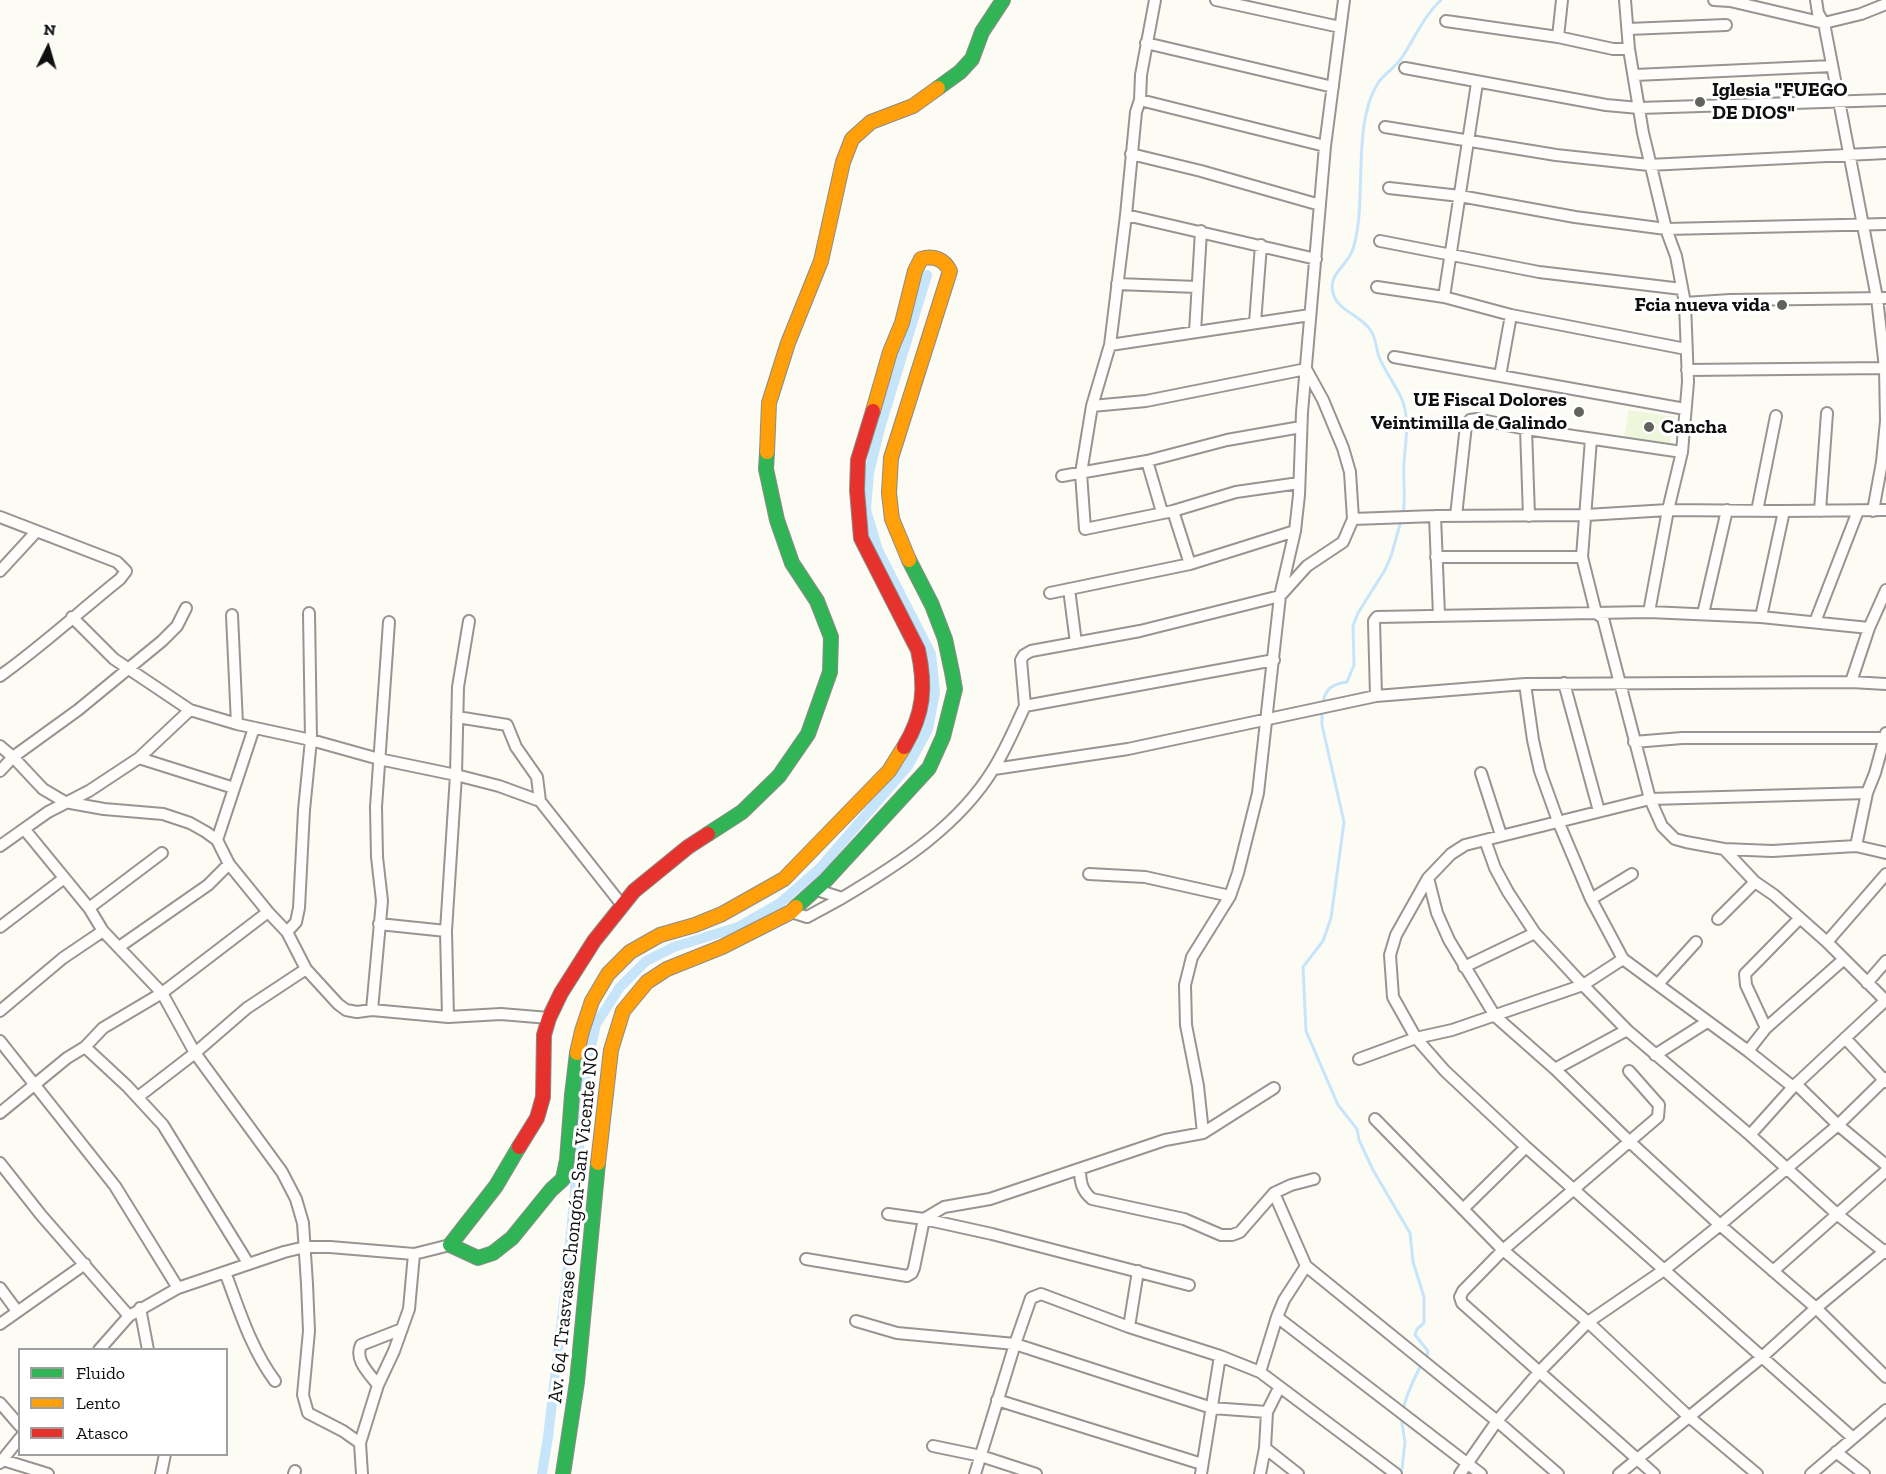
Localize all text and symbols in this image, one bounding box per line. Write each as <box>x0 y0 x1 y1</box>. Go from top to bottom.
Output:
north arrow <box>18 18 78 78</box>
text: N <box>43 20 56 40</box>
place label: Iglesia "FUEGO DE DIOS" <box>1712 78 1848 125</box>
marker: Iglesia "FUEGO DE DIOS" <box>1693 95 1707 109</box>
place label: Fcia nueva vida <box>1634 293 1770 317</box>
marker: Fcia nueva vida <box>1775 298 1789 312</box>
place label: UE Fiscal Dolores Veintimilla de Galindo <box>1371 388 1567 435</box>
marker: UE Fiscal Dolores Veintimilla de Galindo <box>1572 405 1586 419</box>
place label: Cancha <box>1661 415 1727 439</box>
marker: Cancha <box>1642 420 1656 434</box>
street label: Av. 64 Trasvase Chongón-San Vicente NO <box>543 1046 605 1404</box>
legend <box>18 1348 228 1456</box>
text: Fluido <box>76 1362 125 1384</box>
text: Lento <box>76 1392 121 1414</box>
text: Atasco <box>76 1422 128 1444</box>

